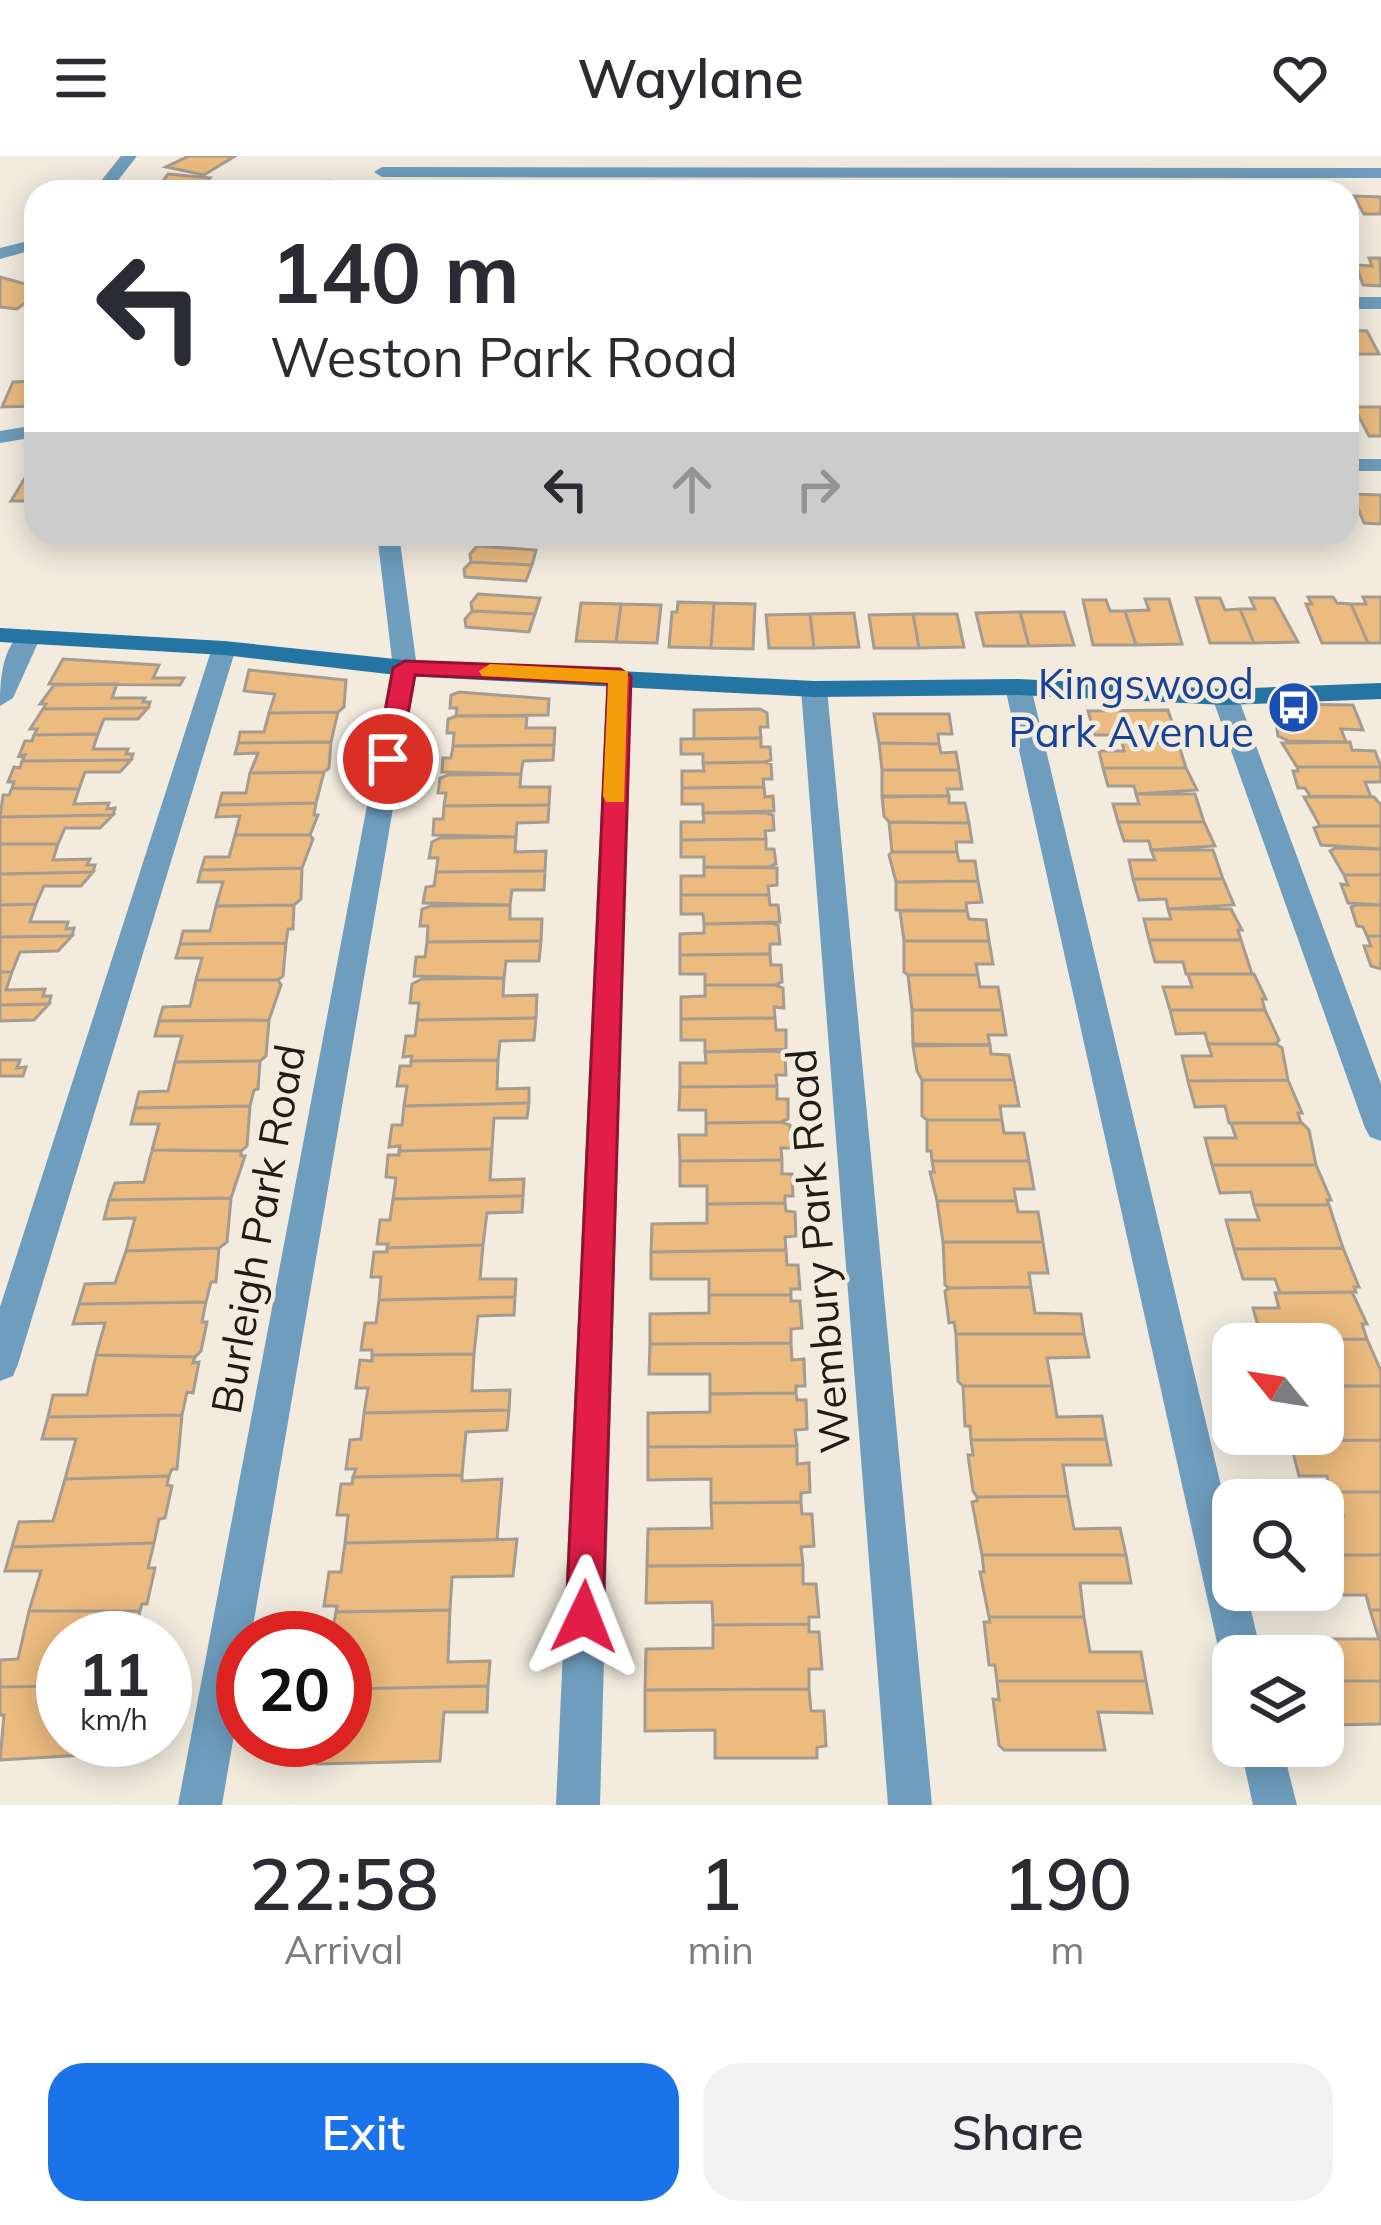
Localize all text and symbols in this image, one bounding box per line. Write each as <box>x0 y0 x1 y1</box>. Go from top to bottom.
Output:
text: Waylane <box>577 44 804 112</box>
icon: menu <box>48 45 114 111</box>
icon: heart <box>1267 45 1333 111</box>
text: 140 m <box>270 219 520 324</box>
icon: left <box>72 228 228 384</box>
text: Weston Park Road <box>270 323 738 391</box>
icon: left <box>533 456 599 522</box>
icon: ahead <box>659 456 725 522</box>
icon: right <box>785 456 851 522</box>
place label: Kingswood Park Avenue <box>1008 657 1254 758</box>
bus stop icon: Kingswood Park Avenue <box>1265 680 1321 736</box>
pin <box>337 708 439 810</box>
icon: arrive <box>355 726 421 792</box>
street label: Burleigh Park Road <box>199 1040 316 1418</box>
street label: Wembury Park Road <box>773 1047 862 1455</box>
north arrow <box>1212 1323 1344 1455</box>
map controls <box>1212 1323 1344 1767</box>
button: search <box>1212 1479 1344 1611</box>
position arrow <box>521 1554 647 1680</box>
speed limit sign: 20 <box>216 1611 372 1767</box>
button: layers <box>1212 1635 1344 1767</box>
text: 11 <box>78 1636 150 1711</box>
text: km/h <box>80 1700 148 1738</box>
text: 22:58 <box>249 1838 439 1928</box>
text: 1 <box>699 1838 742 1928</box>
text: 190 <box>1003 1838 1132 1928</box>
text: Arrival <box>284 1925 403 1974</box>
text: min <box>687 1925 754 1974</box>
text: m <box>1050 1925 1085 1974</box>
button: Exit <box>48 2063 679 2201</box>
button: Share <box>703 2063 1333 2201</box>

